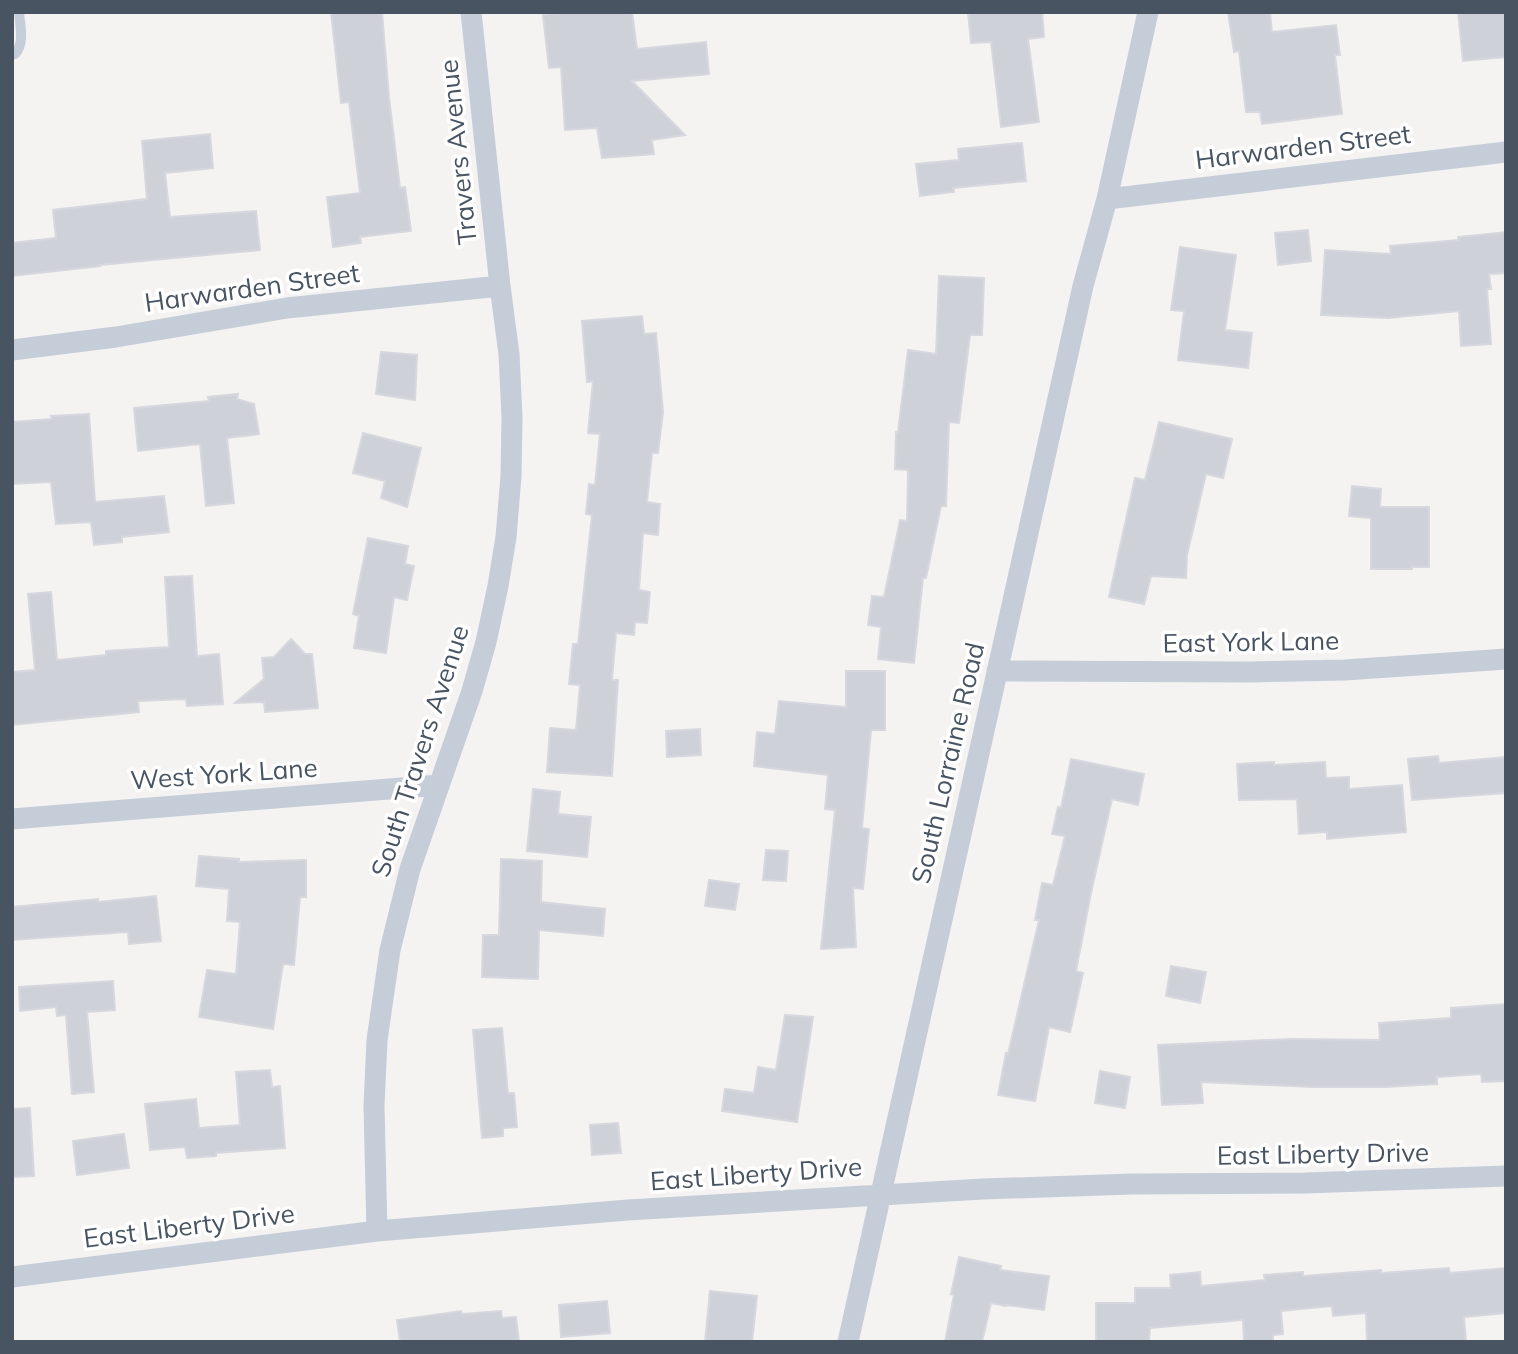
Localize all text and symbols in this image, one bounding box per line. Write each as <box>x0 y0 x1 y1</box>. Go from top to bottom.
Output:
street label: Travers Avenue <box>431 58 484 246</box>
street label: Harwarden Street <box>1193 117 1412 176</box>
street label: Harwarden Street <box>142 256 361 319</box>
street label: South Travers Avenue <box>363 621 476 881</box>
street label: East York Lane <box>1162 623 1340 660</box>
street label: South Lorraine Road <box>904 639 991 887</box>
street label: West York Lane <box>129 751 319 797</box>
street label: East Liberty Drive <box>1217 1135 1429 1172</box>
street label: East Liberty Drive <box>649 1150 863 1197</box>
street label: East Liberty Drive <box>82 1196 296 1255</box>

